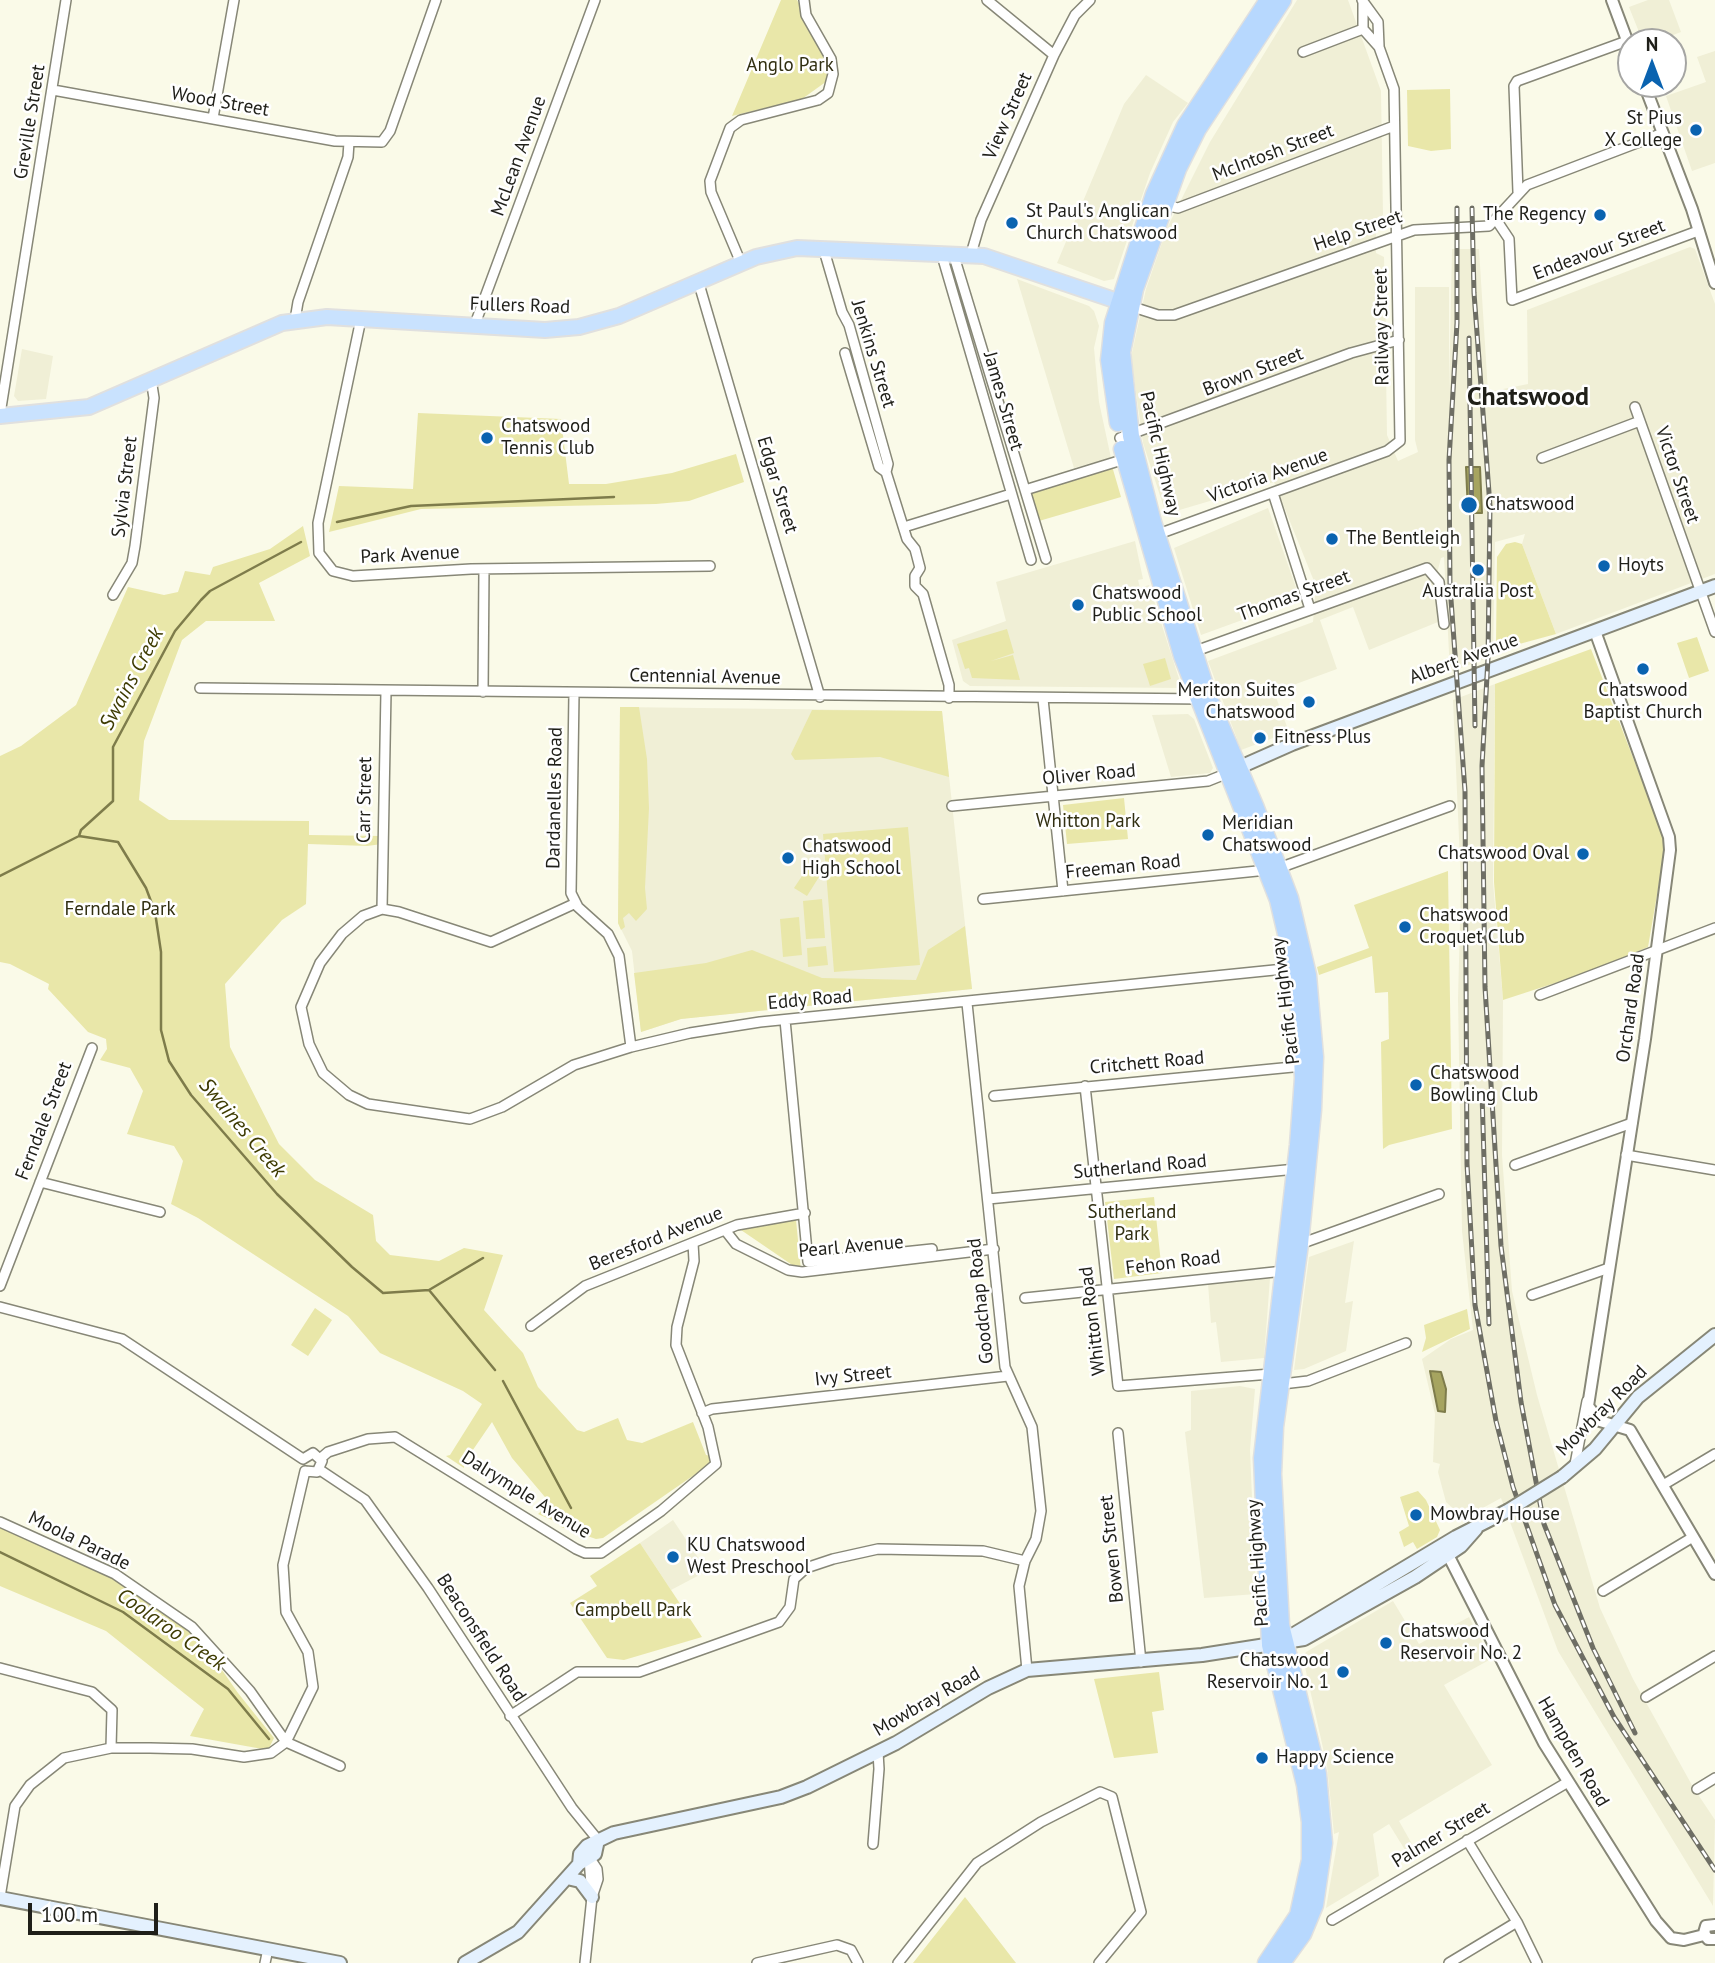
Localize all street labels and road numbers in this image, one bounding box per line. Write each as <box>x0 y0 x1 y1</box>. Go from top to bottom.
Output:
street label: Greville Street <box>10 63 50 181</box>
street label: View Street <box>979 69 1037 163</box>
street label: Wood Street <box>169 82 271 122</box>
street label: McLean Avenue <box>487 93 551 219</box>
street label: McIntosh Street <box>1209 119 1337 187</box>
street label: Help Street <box>1311 205 1405 257</box>
street label: Endeavour Street <box>1530 214 1668 286</box>
street label: Railway Street <box>1370 268 1394 386</box>
street label: Fullers Road <box>469 293 571 319</box>
street label: Jenkins Street <box>846 297 900 411</box>
street label: Brown Street <box>1200 342 1306 402</box>
street label: James Street <box>978 349 1028 453</box>
street label: Pacific Highway <box>1135 389 1185 519</box>
street label: Victor Street <box>1650 424 1704 526</box>
street label: Edgar Street <box>751 434 803 536</box>
street label: Sylvia Street <box>107 435 143 539</box>
street label: Victoria Avenue <box>1205 444 1331 508</box>
street label: Park Avenue <box>360 541 460 569</box>
street label: Thomas Street <box>1235 565 1353 627</box>
street label: Albert Avenue <box>1406 629 1522 689</box>
street label: Centennial Avenue <box>629 664 781 690</box>
street label: Dardanelles Road <box>542 727 568 869</box>
street label: Carr Street <box>353 757 377 843</box>
street label: Oliver Road <box>1041 760 1137 790</box>
street label: Freeman Road <box>1064 850 1182 884</box>
street label: Pacific Highway <box>1267 936 1305 1066</box>
street label: Orchard Road <box>1612 952 1650 1064</box>
street label: Eddy Road <box>767 985 853 1015</box>
street label: Critchett Road <box>1089 1047 1205 1079</box>
street label: Ferndale Street <box>11 1059 77 1183</box>
street label: Sutherland Road <box>1072 1150 1208 1184</box>
street label: Beresford Avenue <box>586 1202 726 1276</box>
street label: Pearl Avenue <box>797 1231 905 1263</box>
street label: Goodchap Road <box>963 1237 999 1365</box>
street label: Fehon Road <box>1124 1246 1222 1280</box>
street label: Whitton Road <box>1075 1265 1111 1377</box>
street label: Ivy Street <box>813 1361 893 1391</box>
street label: Mowbray Road <box>1552 1361 1652 1461</box>
street label: Dalrymple Avenue <box>457 1446 595 1544</box>
street label: Bowen Street <box>1095 1494 1129 1604</box>
street label: Pacific Highway <box>1242 1499 1274 1627</box>
street label: Moola Parade <box>24 1507 134 1575</box>
street label: Beaconsfield Road <box>431 1570 531 1706</box>
street label: Mowbray Road <box>870 1662 984 1742</box>
street label: Hampden Road <box>1532 1693 1614 1811</box>
street label: Palmer Street <box>1388 1797 1494 1873</box>

